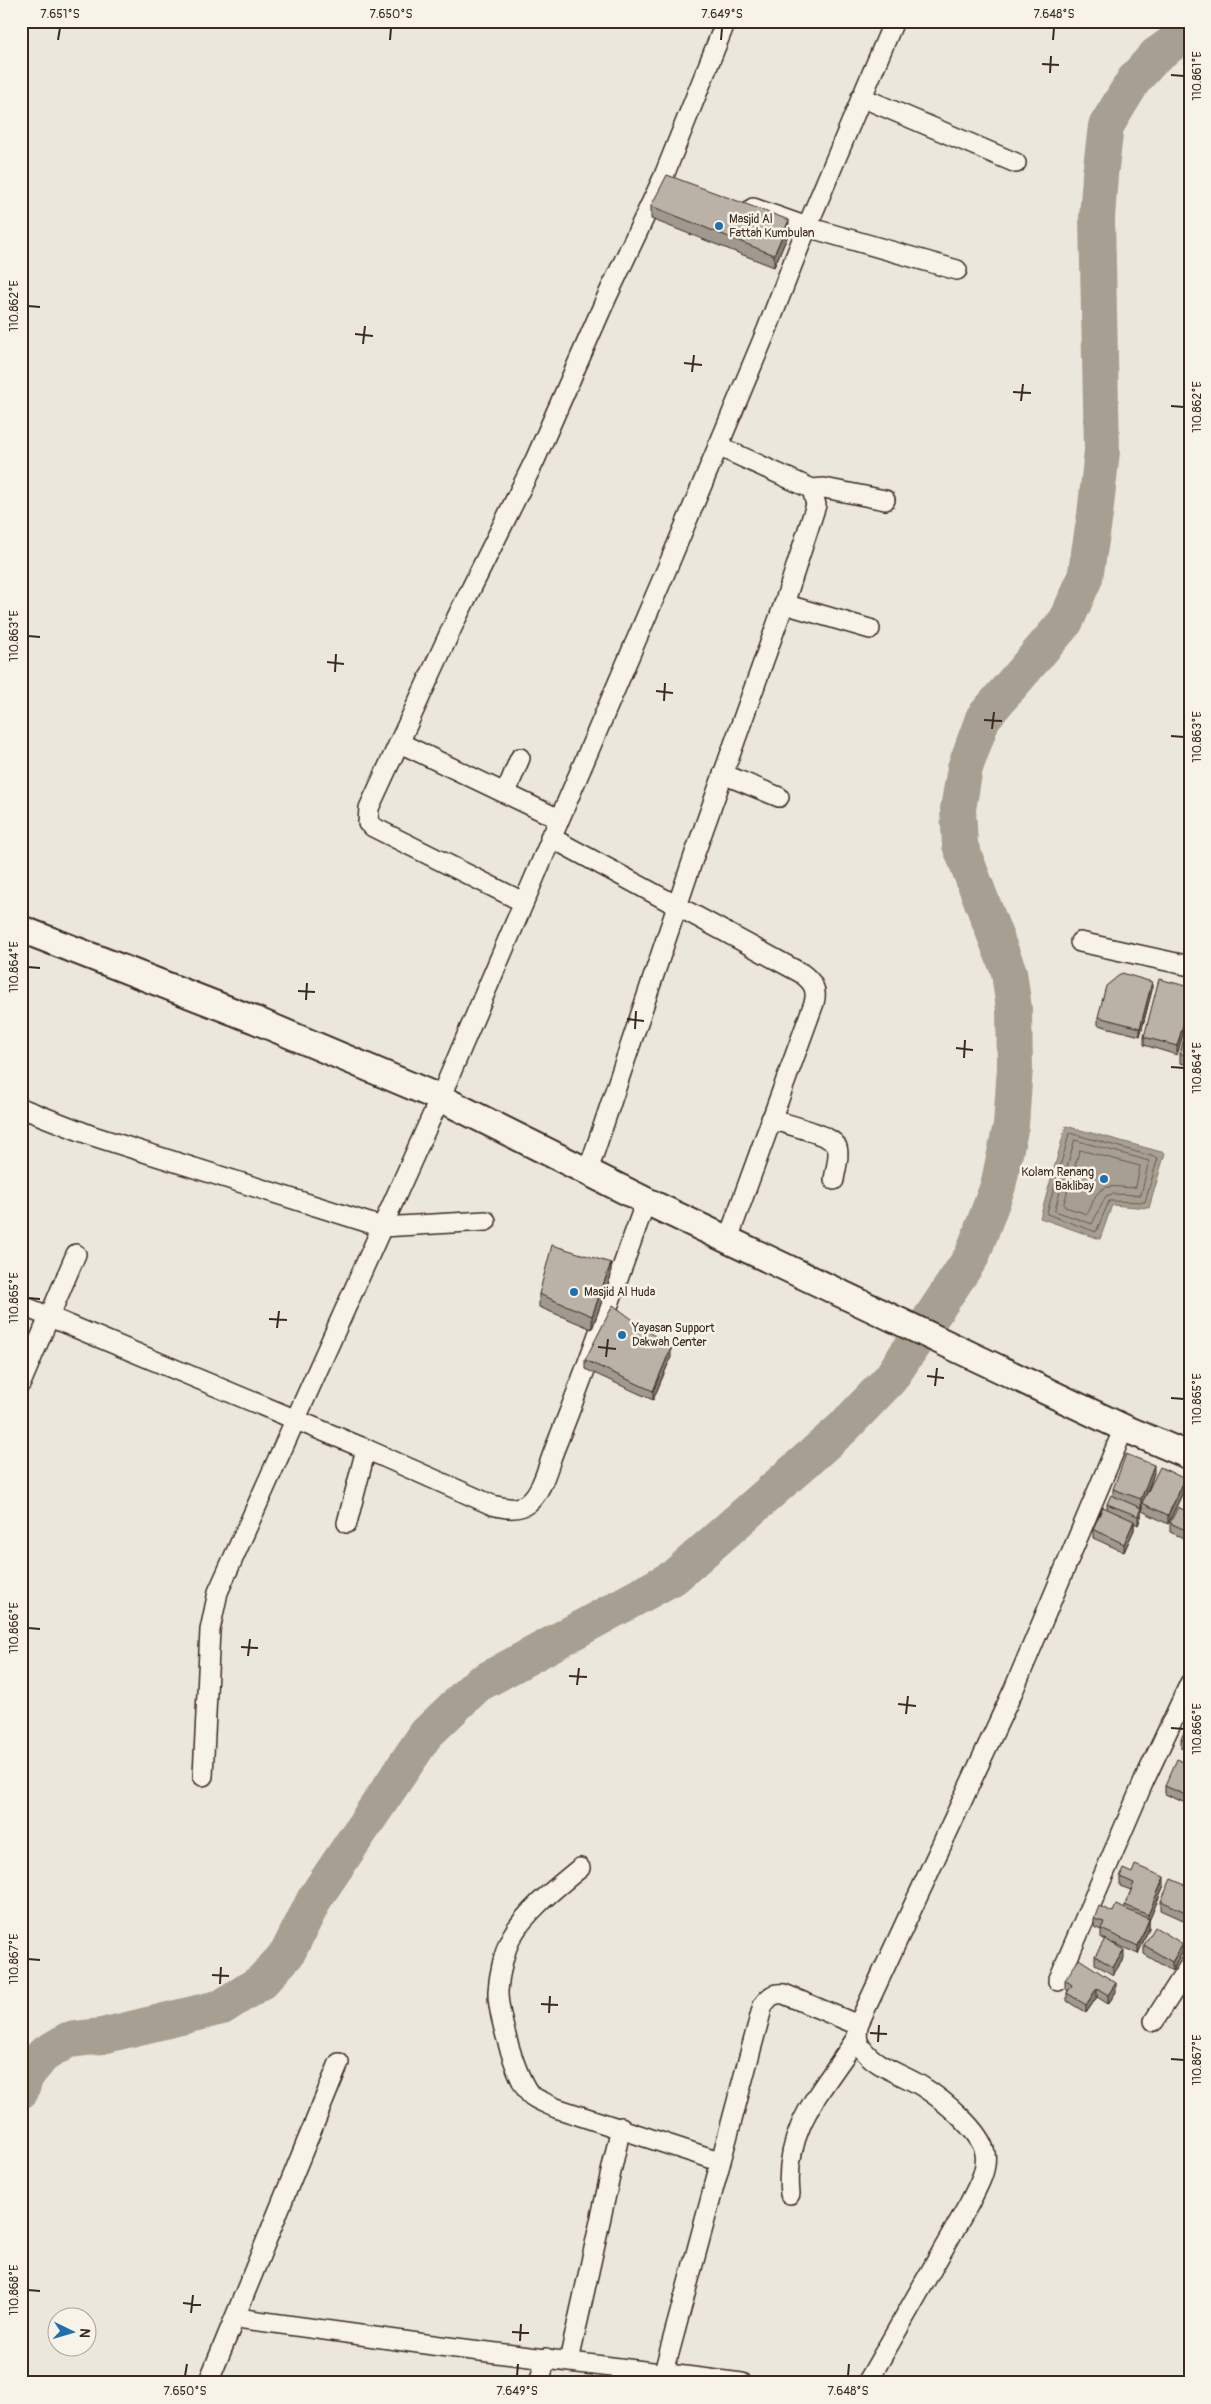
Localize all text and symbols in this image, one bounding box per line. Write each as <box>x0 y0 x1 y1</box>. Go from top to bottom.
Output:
text: 7.651°S <box>40 7 80 22</box>
text: 7.650°S <box>370 7 412 22</box>
text: 7.649°S <box>701 7 743 22</box>
text: 7.648°S <box>1033 7 1075 22</box>
text: 110.861°E <box>1190 51 1205 101</box>
place label: Masjid Al Fattah Kumbulan <box>729 212 815 241</box>
marker: Masjid Al Fattah Kumbulan <box>713 220 725 232</box>
text: 110.862°E <box>7 280 22 332</box>
text: 110.862°E <box>1190 381 1205 433</box>
text: 110.863°E <box>7 610 22 662</box>
text: 110.863°E <box>1190 711 1205 763</box>
text: 110.864°E <box>7 941 22 993</box>
text: 110.864°E <box>1190 1042 1205 1094</box>
place label: Kolam Renang Baklibay <box>1021 1165 1094 1194</box>
marker: Kolam Renang Baklibay <box>1098 1173 1110 1185</box>
text: 110.865°E <box>7 1272 22 1324</box>
place label: Masjid Al Huda <box>584 1285 656 1300</box>
marker: Masjid Al Huda <box>568 1286 580 1298</box>
place label: Yayasan Support Dakwah Center <box>631 1321 715 1350</box>
marker: Yayasan Support Dakwah Center <box>616 1329 628 1341</box>
text: 110.865°E <box>1190 1373 1205 1425</box>
text: 110.866°E <box>7 1602 22 1654</box>
text: 110.866°E <box>1190 1703 1205 1755</box>
text: 110.867°E <box>7 1934 22 1984</box>
text: 110.867°E <box>1190 2035 1205 2085</box>
text: 110.868°E <box>7 2265 22 2315</box>
north arrow <box>48 2306 98 2356</box>
text: N <box>76 2328 93 2339</box>
text: 7.650°S <box>164 2384 206 2399</box>
text: 7.649°S <box>496 2384 538 2399</box>
text: 7.648°S <box>827 2384 869 2399</box>

